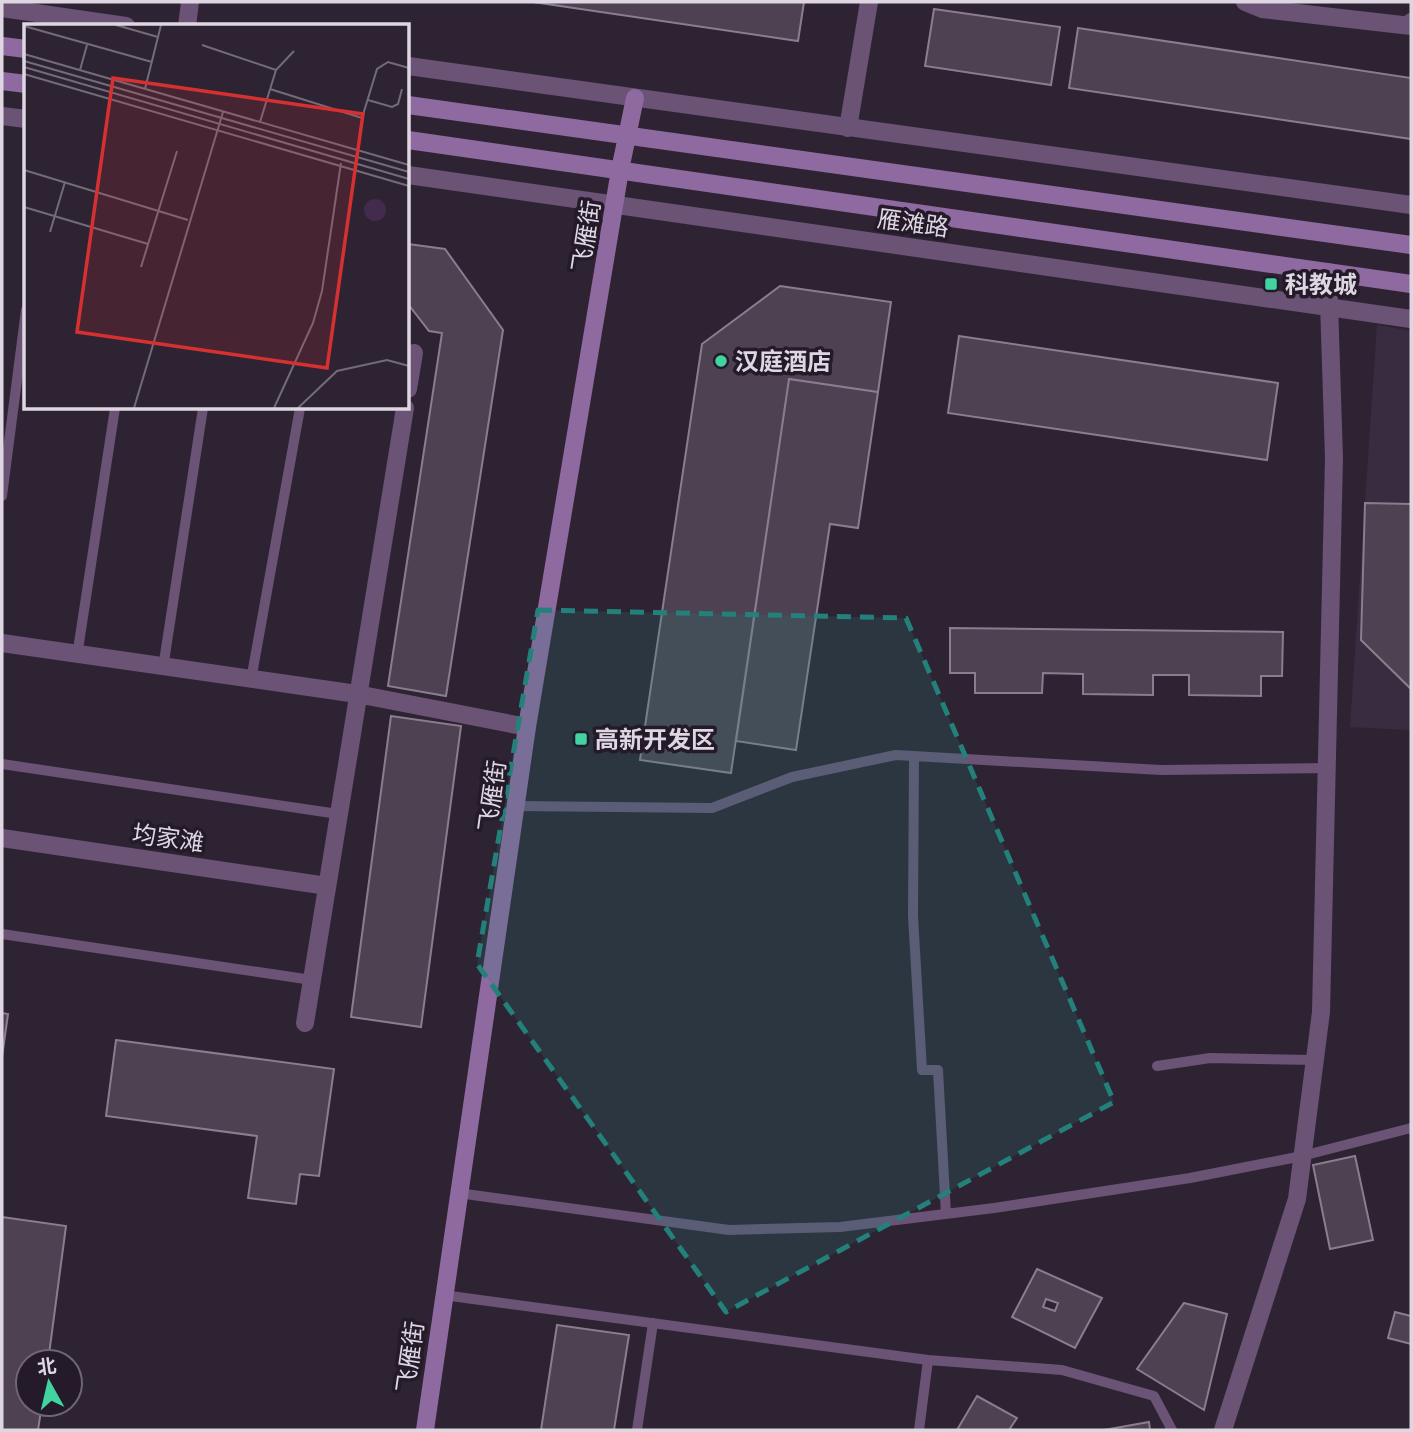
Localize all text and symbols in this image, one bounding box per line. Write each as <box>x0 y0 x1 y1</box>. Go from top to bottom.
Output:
inset map <box>24 24 410 410</box>
street label: 飞雁街 <box>566 198 606 274</box>
street label: 雁滩路 <box>875 204 951 242</box>
place label: 科教城 <box>1285 270 1357 299</box>
marker: 科教城 <box>1263 276 1279 292</box>
place label: 汉庭酒店 <box>735 347 831 376</box>
marker: 汉庭酒店 <box>713 353 729 369</box>
place label: 高新开发区 <box>595 725 715 754</box>
marker: 高新开发区 <box>573 731 589 747</box>
street label: 飞雁街 <box>473 758 511 834</box>
street label: 均家滩 <box>130 819 206 857</box>
street label: 飞雁街 <box>391 1319 429 1395</box>
north arrow <box>14 1348 84 1418</box>
text: 北 <box>36 1354 58 1378</box>

